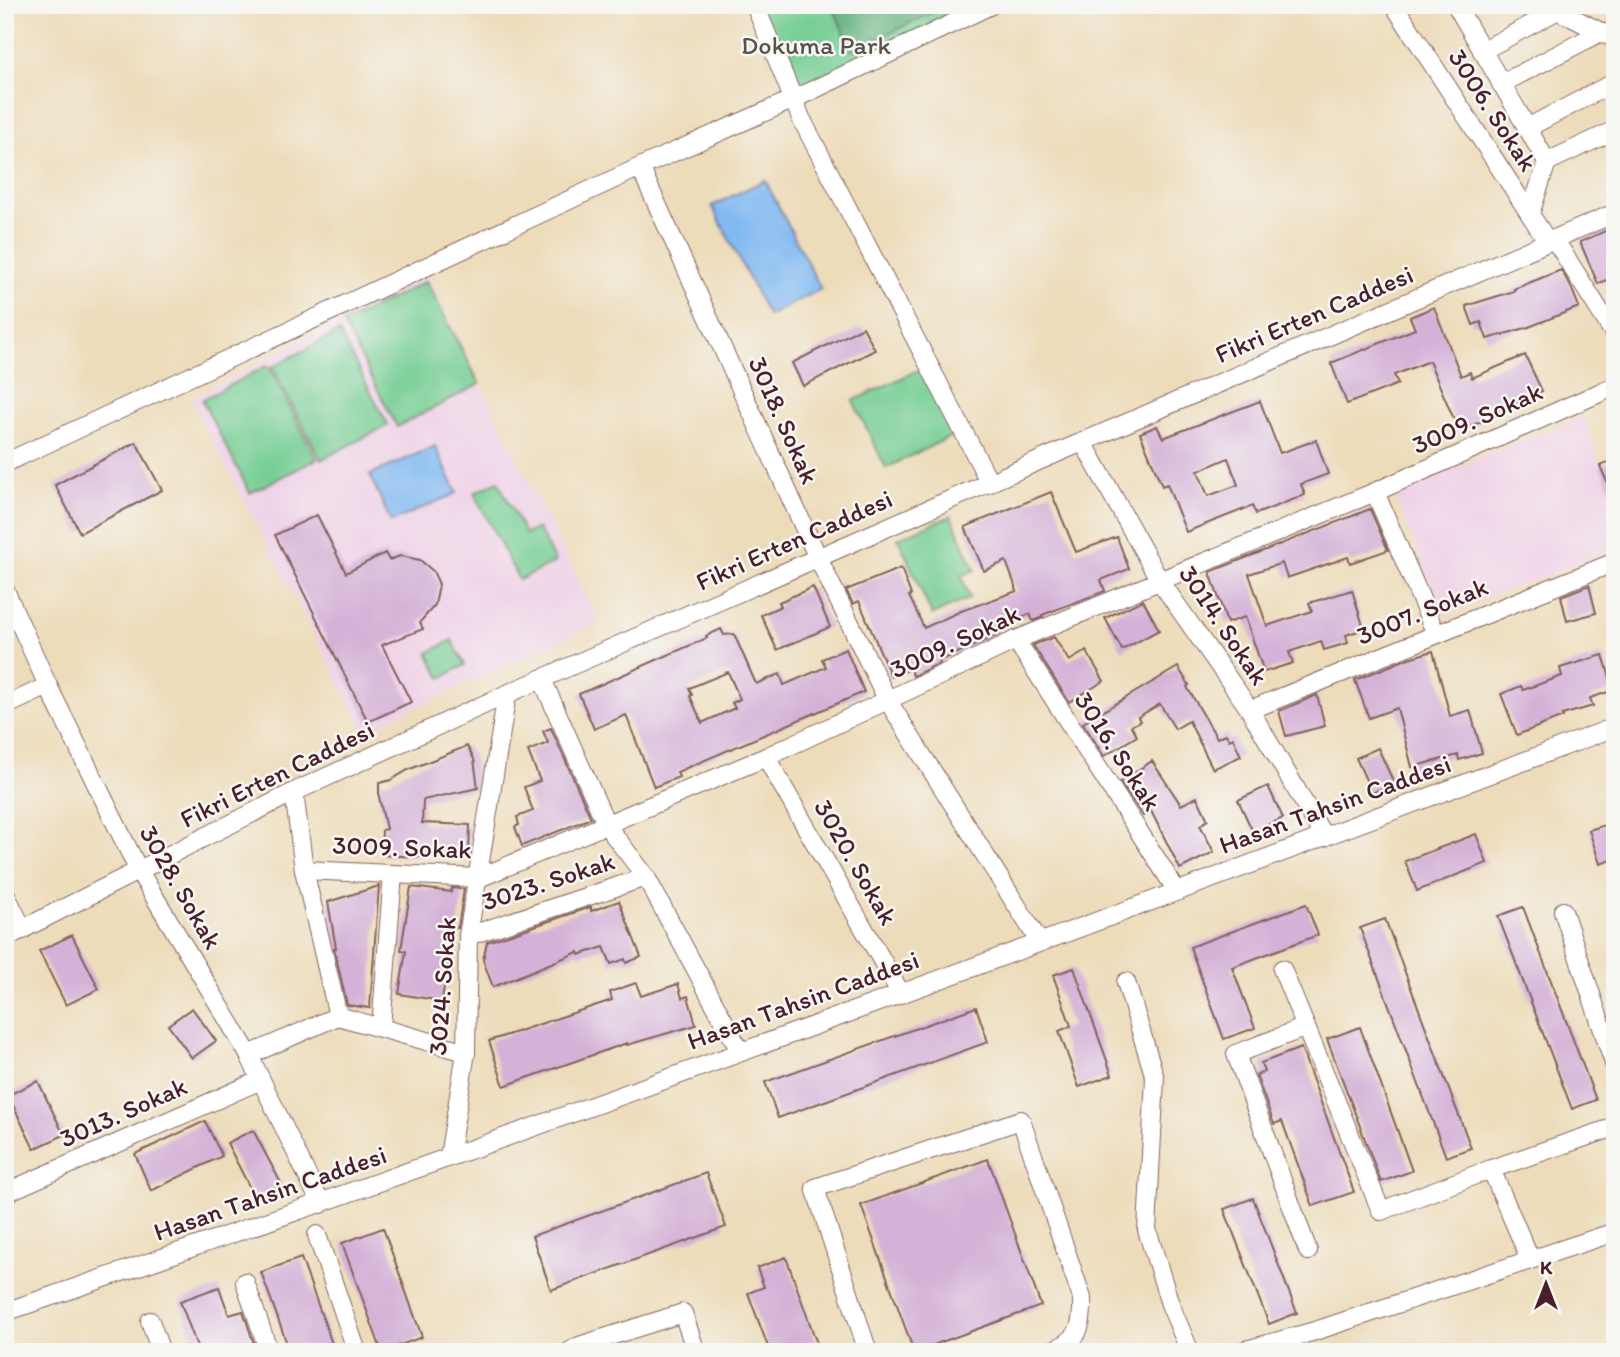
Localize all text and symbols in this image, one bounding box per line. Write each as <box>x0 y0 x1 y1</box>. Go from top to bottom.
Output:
park label: Dokuma Park <box>741 29 891 61</box>
street label: 3006. Sokak <box>1442 43 1544 177</box>
street label: Fikri Erten Caddesi <box>1210 258 1418 370</box>
street label: 3018. Sokak <box>742 351 826 489</box>
street label: 3009. Sokak <box>1407 375 1547 461</box>
street label: Fikri Erten Caddesi <box>691 482 897 598</box>
street label: 3014. Sokak <box>1172 559 1276 691</box>
street label: 3007. Sokak <box>1352 570 1492 652</box>
street label: 3009. Sokak <box>885 597 1025 685</box>
street label: 3016. Sokak <box>1068 685 1168 817</box>
street label: Fikri Erten Caddesi <box>175 713 379 835</box>
street label: Hasan Tahsin Caddesi <box>1215 747 1455 861</box>
street label: 3020. Sokak <box>807 794 905 930</box>
street label: 3028. Sokak <box>133 819 229 955</box>
street label: 3009. Sokak <box>332 829 472 865</box>
street label: 3023. Sokak <box>478 845 618 917</box>
street label: 3024. Sokak <box>421 915 463 1057</box>
street label: Hasan Tahsin Caddesi <box>683 943 923 1057</box>
street label: 3013. Sokak <box>54 1070 192 1154</box>
street label: Hasan Tahsin Caddesi <box>149 1138 391 1248</box>
north arrow <box>1512 1248 1582 1318</box>
text: K <box>1540 1256 1553 1279</box>

